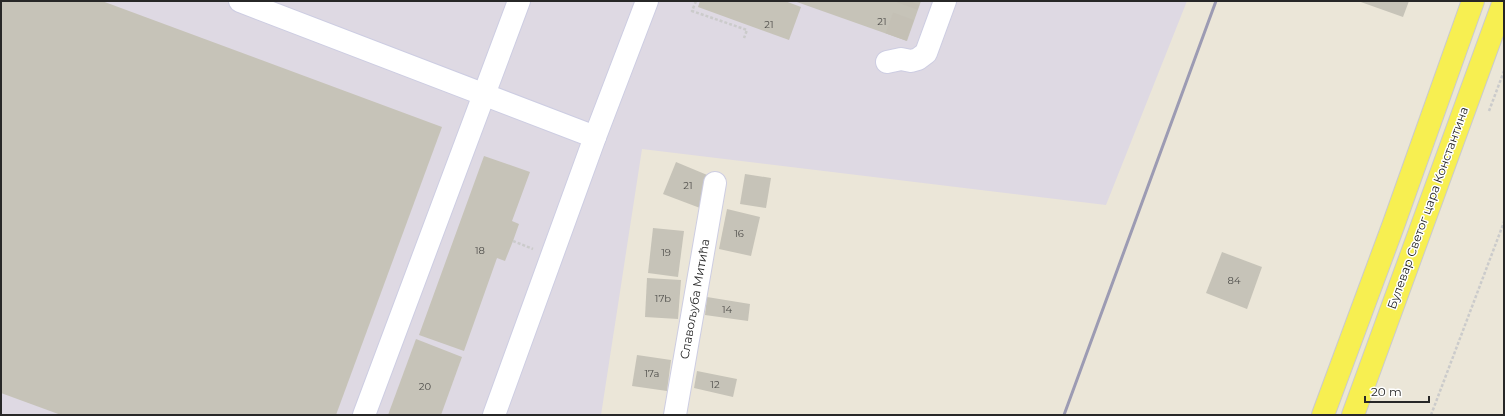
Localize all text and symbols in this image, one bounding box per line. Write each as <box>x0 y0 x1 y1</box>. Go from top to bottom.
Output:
house number: 21 <box>877 15 887 28</box>
house number: 21 <box>764 18 774 31</box>
street label: Булевар Светог цара Константина <box>1384 105 1471 311</box>
house number: 21 <box>683 179 693 192</box>
house number: 16 <box>734 227 744 240</box>
street label: Славољуба Митића <box>677 238 712 360</box>
house number: 18 <box>475 244 485 257</box>
house number: 19 <box>661 246 671 259</box>
house number: 84 <box>1228 274 1241 287</box>
house number: 17b <box>655 292 671 305</box>
house number: 14 <box>722 303 732 316</box>
house number: 17a <box>644 367 660 380</box>
house number: 12 <box>710 378 720 391</box>
scale bar <box>1365 378 1429 404</box>
house number: 20 <box>419 380 432 393</box>
text: 20 m <box>1371 384 1402 399</box>

